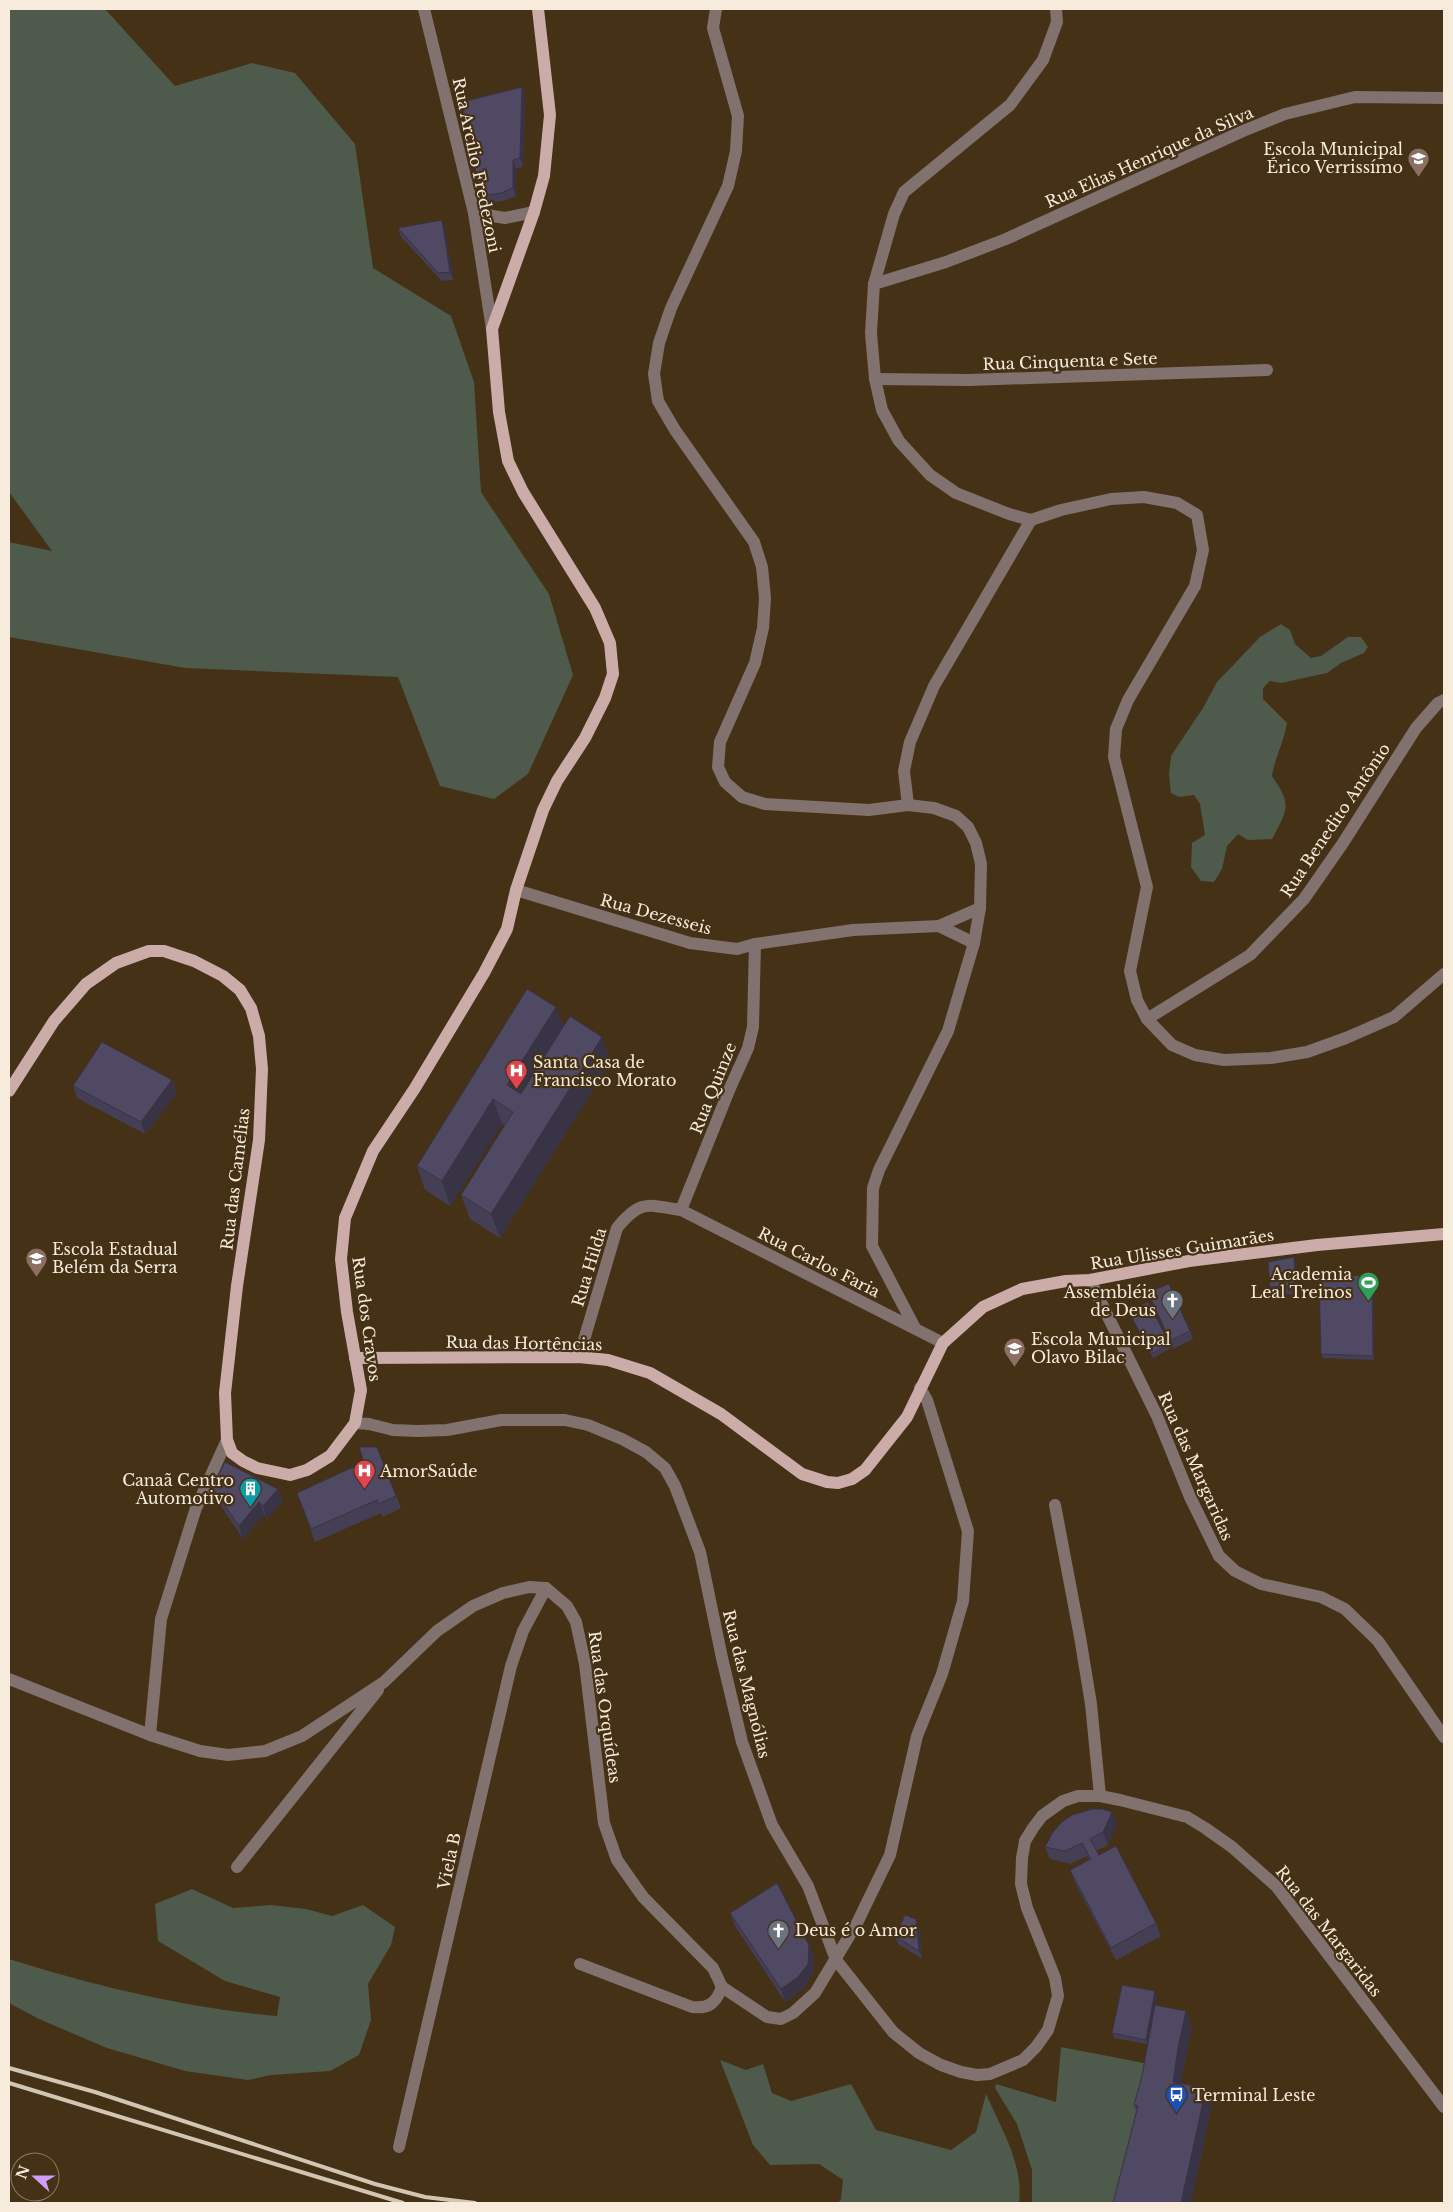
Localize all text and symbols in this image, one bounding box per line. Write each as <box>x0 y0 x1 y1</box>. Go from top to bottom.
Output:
street label: Rua Arcílio Fredezoni <box>449 76 505 255</box>
street label: Rua Elias Henrique da Silva <box>1042 102 1256 212</box>
place label: Escola Municipal Érico Verrissímo <box>1263 139 1403 177</box>
school or university icon: Escola Municipal Érico Verrissímo <box>1407 146 1431 177</box>
street label: Rua Cinquenta e Sete <box>982 348 1158 374</box>
street label: Rua Benedito Antônio <box>1276 739 1394 901</box>
street label: Rua Dezesseis <box>598 890 714 938</box>
street label: Rua Quinze <box>686 1039 740 1137</box>
place label: Santa Casa de Francisco Morato <box>533 1052 677 1090</box>
hospital icon: Santa Casa de Francisco Morato <box>505 1059 529 1090</box>
street label: Rua das Camélias <box>216 1107 254 1251</box>
street label: Rua Carlos Faria <box>755 1223 884 1301</box>
street label: Rua Hilda <box>567 1225 611 1309</box>
street label: Rua Ulisses Guimarães <box>1089 1225 1275 1273</box>
place label: Escola Estadual Belém da Serra <box>52 1239 178 1277</box>
school or university icon: Escola Estadual Belém da Serra <box>24 1246 48 1277</box>
street label: Rua dos Cravos <box>348 1255 386 1383</box>
place label: Academia Leal Treinos <box>1251 1264 1352 1302</box>
sports icon: Academia Leal Treinos <box>1356 1271 1380 1302</box>
place label: Assembléia de Deus <box>1063 1282 1156 1320</box>
church icon: Assembléia de Deus <box>1160 1289 1184 1320</box>
place label: Escola Municipal Olavo Bilac <box>1031 1329 1171 1367</box>
street label: Rua das Hortências <box>445 1332 603 1354</box>
school or university icon: Escola Municipal Olavo Bilac <box>1003 1336 1027 1367</box>
street label: Rua das Margaridas <box>1154 1389 1238 1543</box>
hospital icon: AmorSaúde <box>352 1459 376 1490</box>
place label: AmorSaúde <box>379 1461 477 1481</box>
place label: Canaã Centro Automotivo <box>122 1470 234 1508</box>
building icon: Canaã Centro Automotivo <box>238 1477 262 1508</box>
street label: Rua das Magnólias <box>719 1608 775 1760</box>
street label: Rua das Orquídeas <box>584 1630 626 1784</box>
street label: Viela B <box>433 1831 465 1892</box>
street label: Rua das Margaridas <box>1272 1862 1386 2000</box>
church icon: Deus é o Amor <box>767 1918 791 1949</box>
place label: Deus é o Amor <box>795 1920 917 1940</box>
bus stop icon: Terminal Leste <box>1164 2083 1188 2114</box>
place label: Terminal Leste <box>1192 2085 1316 2105</box>
north arrow <box>10 2152 60 2202</box>
text: N <box>12 2163 34 2182</box>

